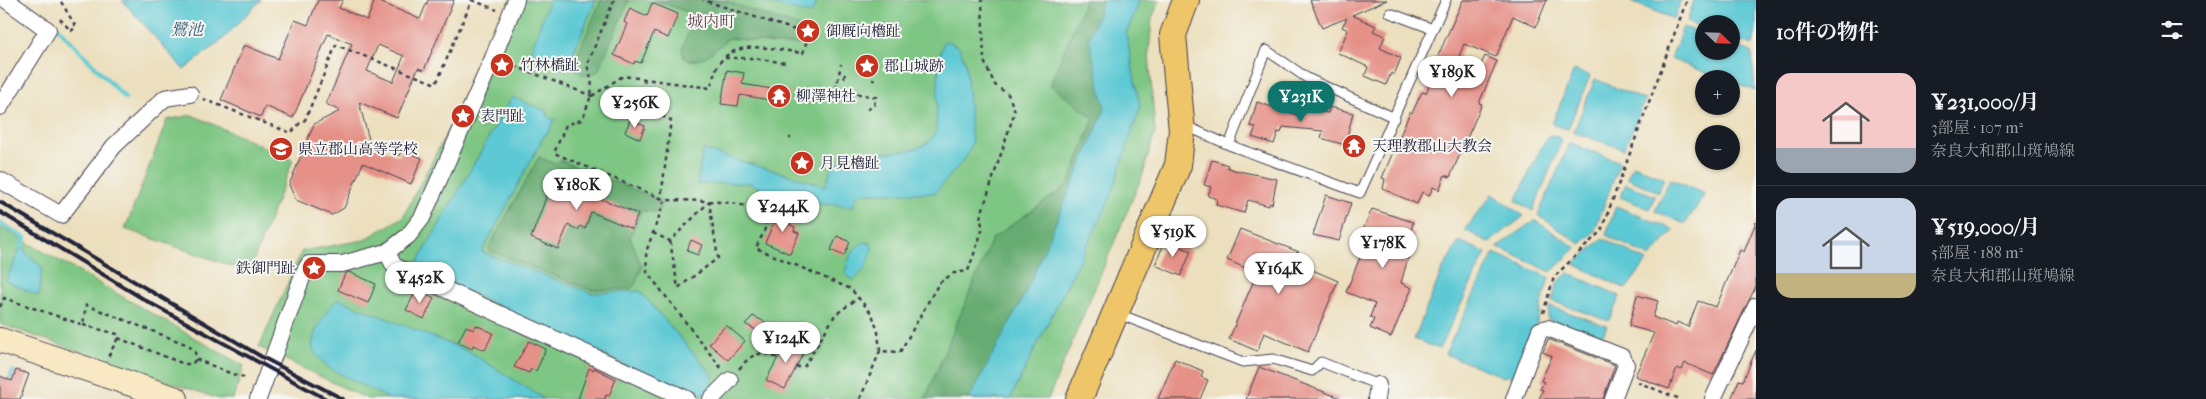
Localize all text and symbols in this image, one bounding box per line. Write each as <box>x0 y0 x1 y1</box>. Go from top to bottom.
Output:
district label: 城内町 <box>687 12 735 31</box>
north arrow <box>1695 15 1740 60</box>
map controls <box>1695 15 1740 170</box>
icon: filters <box>2158 16 2186 44</box>
place icon: 御厩向櫓趾 <box>795 18 821 44</box>
water label: 鷺池 <box>171 20 205 39</box>
text: 10件の物件 <box>1776 20 1879 44</box>
place label: 御厩向櫓趾 <box>826 22 901 40</box>
place icon: 竹林橋趾 <box>489 52 515 78</box>
place icon: 郡山城跡 <box>854 53 880 79</box>
place label: 竹林橋趾 <box>520 56 580 74</box>
pin: ¥189K <box>1417 56 1487 98</box>
place label: 郡山城跡 <box>884 57 944 75</box>
text: ¥189K <box>1429 62 1475 81</box>
button: + <box>1695 70 1740 115</box>
pin: ¥231K <box>1266 80 1336 123</box>
temple icon: 柳澤神社 <box>766 83 792 109</box>
pin: ¥256K <box>600 86 670 129</box>
place label: 柳澤神社 <box>796 87 856 105</box>
text: ¥231K <box>1279 87 1323 106</box>
text: ¥231,000/月 <box>1931 90 2039 114</box>
text: ¥256K <box>611 93 659 112</box>
icon: home <box>1816 93 1876 153</box>
place icon: 表門趾 <box>450 103 476 129</box>
place label: 表門趾 <box>480 107 525 125</box>
text: 3部屋 · 107 m² <box>1931 118 2023 137</box>
button: − <box>1695 125 1740 170</box>
temple icon: 天理教郡山大教会 <box>1341 133 1367 159</box>
school or university icon: 県立郡山高等学校 <box>268 136 294 162</box>
place label: 天理教郡山大教会 <box>1372 137 1492 155</box>
place label: 県立郡山高等学校 <box>298 140 418 158</box>
text: 奈良大和郡山斑鳩線 <box>1931 141 2075 160</box>
place icon: 月見櫓趾 <box>789 150 815 176</box>
place label: 月見櫓趾 <box>820 154 880 172</box>
pin: ¥180K <box>542 168 612 211</box>
text: ¥180K <box>554 175 600 194</box>
pin: ¥244K <box>748 190 818 233</box>
text: ¥244K <box>757 197 809 216</box>
text: ¥519,000/月 <box>1931 215 2040 239</box>
pin: ¥519K <box>1138 216 1208 258</box>
icon: home <box>1816 218 1876 278</box>
text: ¥519K <box>1150 222 1196 241</box>
pin: ¥178K <box>1348 226 1418 269</box>
text: ¥178K <box>1360 233 1406 252</box>
text: 5部屋 · 188 m² <box>1931 243 2023 262</box>
pin: ¥164K <box>1244 252 1314 295</box>
place icon: 鉄御門趾 <box>301 255 327 281</box>
place label: 鉄御門趾 <box>236 259 296 277</box>
text: ¥164K <box>1255 259 1303 278</box>
pin: ¥452K <box>385 262 455 304</box>
text: 奈良大和郡山斑鳩線 <box>1931 266 2075 285</box>
text: ¥452K <box>396 268 444 287</box>
pin: ¥124K <box>751 322 821 364</box>
text: ¥124K <box>762 328 810 347</box>

